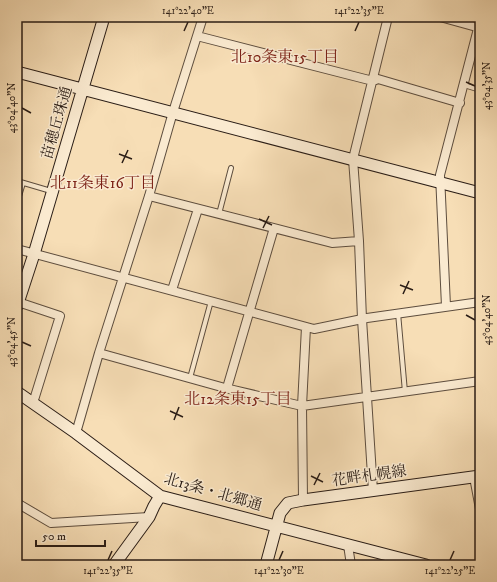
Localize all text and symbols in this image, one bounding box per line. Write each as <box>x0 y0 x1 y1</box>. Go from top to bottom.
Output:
text: 141°22'40"E <box>162 5 214 17</box>
text: 141°22'35"E <box>334 5 384 17</box>
district label: 北10条東15丁目 <box>231 47 339 67</box>
text: 43°04'35"N <box>481 62 493 110</box>
text: 43°04'40"N <box>6 83 18 133</box>
street label: 苗穂丘珠通 <box>38 84 76 162</box>
district label: 北11条東16丁目 <box>50 173 156 193</box>
text: 43°04'40"N <box>481 295 493 345</box>
text: 43°04'45"N <box>6 317 18 367</box>
district label: 北12条東15丁目 <box>184 389 292 409</box>
street label: 花畔札幌線 <box>331 461 407 491</box>
street label: 北13条・北郷通 <box>162 469 264 515</box>
scale bar <box>36 522 105 548</box>
text: 50 m <box>42 529 66 544</box>
text: 141°22'35"E <box>83 565 133 577</box>
text: 141°22'30"E <box>254 565 304 577</box>
text: 141°22'25"E <box>425 565 475 577</box>

